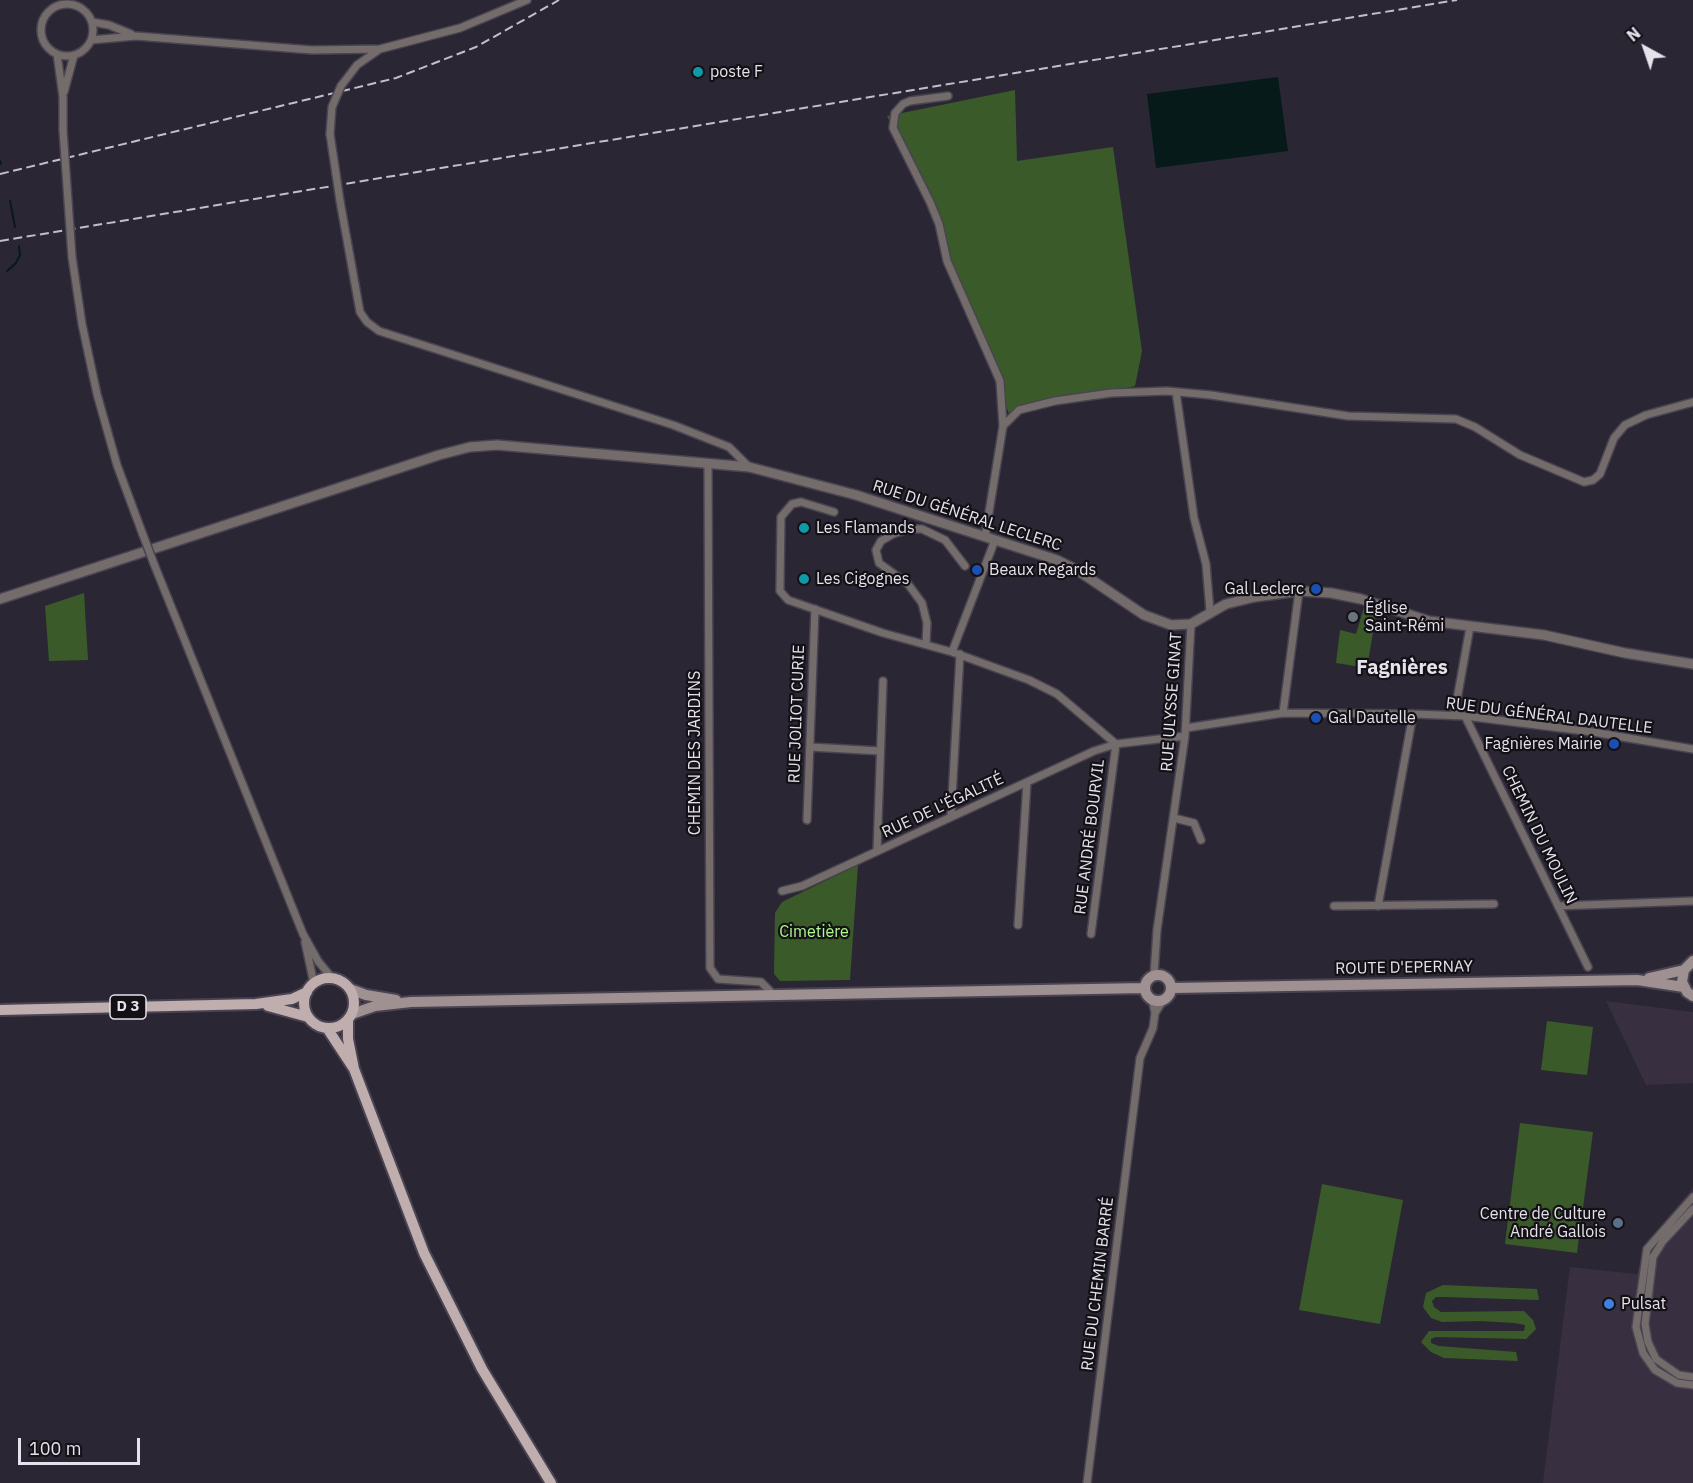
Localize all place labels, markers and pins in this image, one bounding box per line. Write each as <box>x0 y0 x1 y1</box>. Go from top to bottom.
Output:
place label: poste F <box>710 62 763 82</box>
marker: poste F <box>691 65 705 79</box>
place label: Les Flamands <box>816 518 915 538</box>
marker: Les Flamands <box>797 521 811 535</box>
place label: Beaux Regards <box>989 560 1096 580</box>
marker: Beaux Regards <box>970 563 984 577</box>
place label: Les Cigognes <box>816 569 910 589</box>
marker: Les Cigognes <box>797 572 811 586</box>
place label: Gal Leclerc <box>1225 579 1304 599</box>
marker: Gal Leclerc <box>1309 582 1323 596</box>
place label: Église Saint-Rémi <box>1365 598 1444 636</box>
marker: Église Saint-Rémi <box>1346 610 1360 624</box>
place label: Gal Dautelle <box>1328 708 1416 728</box>
marker: Gal Dautelle <box>1309 711 1323 725</box>
place label: Fagnières Mairie <box>1484 734 1602 754</box>
marker: Fagnières Mairie <box>1607 737 1621 751</box>
place label: Centre de Culture André Gallois <box>1480 1204 1606 1242</box>
marker: Centre de Culture André Gallois <box>1611 1216 1625 1230</box>
place label: Pulsat <box>1621 1294 1666 1314</box>
marker: Pulsat <box>1602 1297 1616 1311</box>

